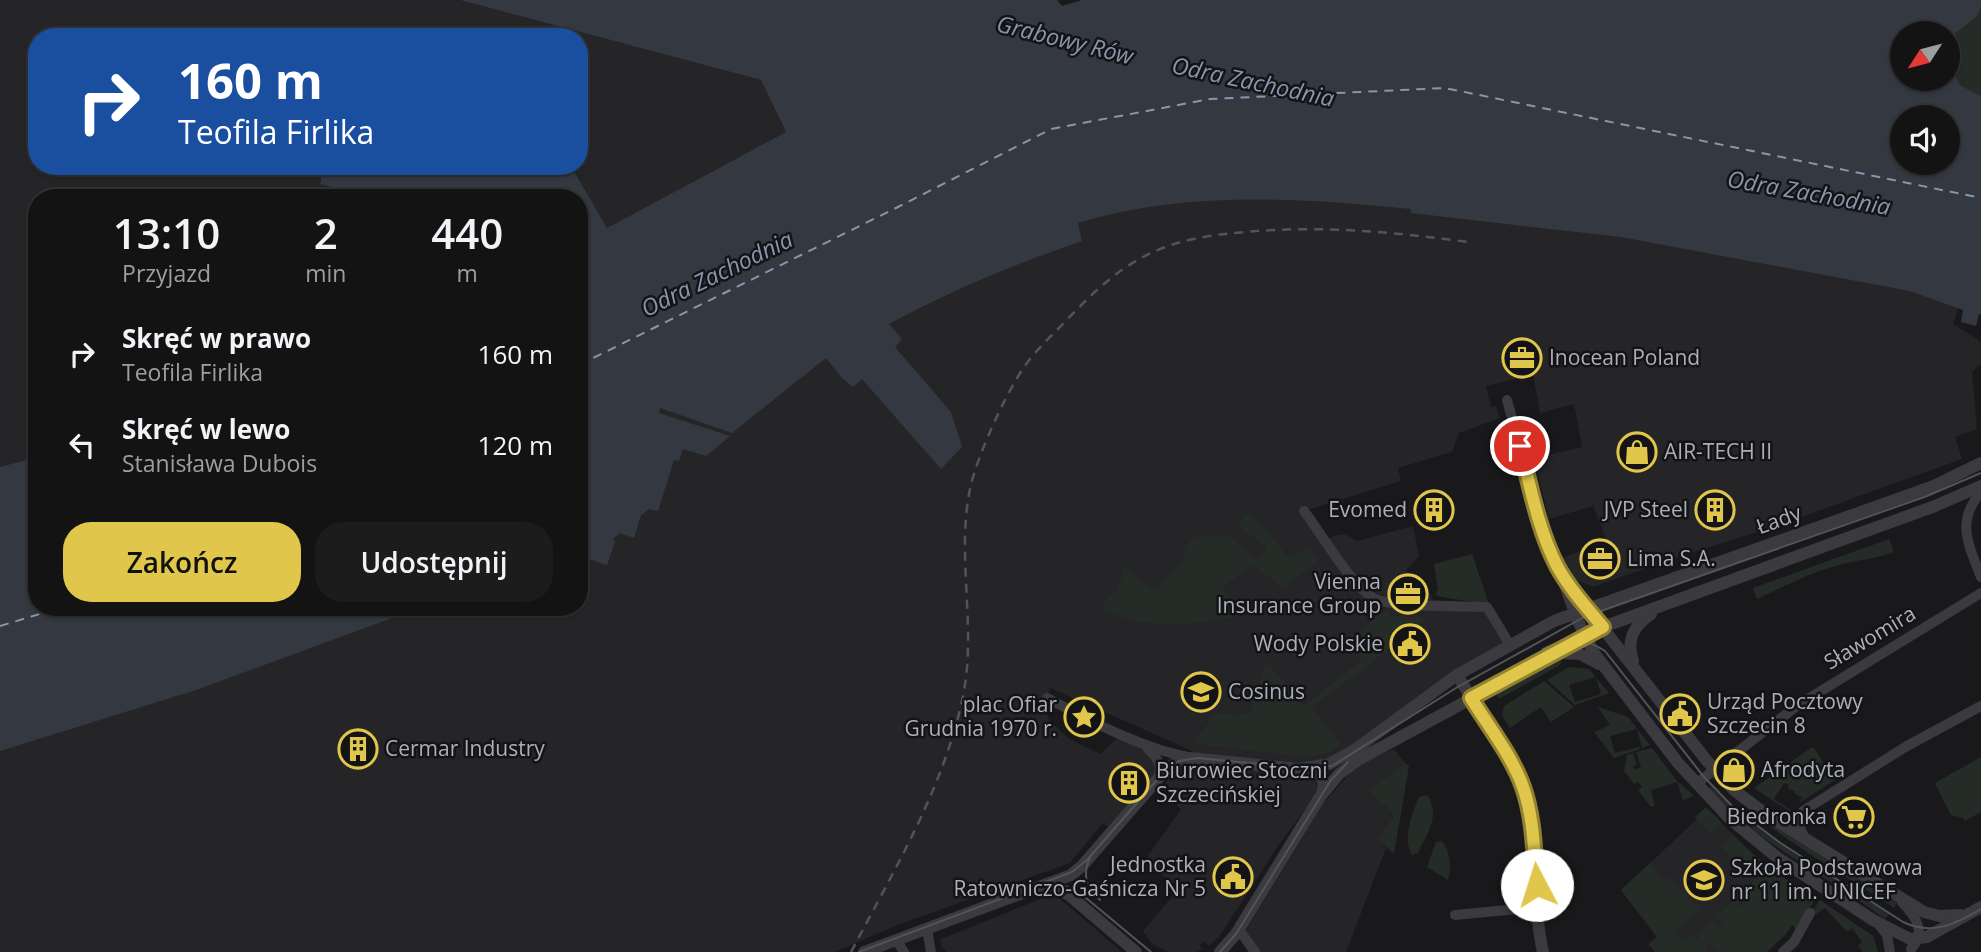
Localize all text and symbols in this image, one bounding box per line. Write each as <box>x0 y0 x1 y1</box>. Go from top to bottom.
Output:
water label: Grabowy Rów <box>994 7 1138 72</box>
north arrow <box>1890 21 1960 91</box>
map controls <box>1890 21 1960 175</box>
text: 160 m <box>178 47 323 113</box>
water label: Odra Zachodnia <box>1169 48 1337 114</box>
icon: right <box>63 56 154 147</box>
button: sound <box>1890 105 1960 175</box>
text: Teofila Firlika <box>178 110 374 153</box>
water label: Odra Zachodnia <box>1725 162 1893 222</box>
text: 13:10 <box>113 204 220 261</box>
text: 2 <box>314 204 338 261</box>
text: 440 <box>431 204 503 261</box>
water label: Odra Zachodnia <box>635 223 798 324</box>
text: Przyjazd <box>122 257 211 289</box>
text: min <box>305 257 346 289</box>
text: m <box>457 257 478 289</box>
text: Skręć w prawo <box>122 320 311 356</box>
icon: right <box>63 335 101 373</box>
text: 160 m <box>478 336 553 372</box>
office icon: Inocean Poland <box>1501 337 1543 379</box>
place label: Inocean Poland <box>1549 343 1700 371</box>
text: Teofila Firlika <box>122 356 263 388</box>
text: Skręć w lewo <box>122 411 290 447</box>
pin <box>1490 416 1550 476</box>
icon: left <box>63 426 101 464</box>
text: 120 m <box>478 427 553 463</box>
icon: arrive <box>1501 427 1539 465</box>
shop icon: AIR-TECH II <box>1616 431 1658 473</box>
place label: AIR-TECH II <box>1664 437 1772 465</box>
text: Stanisława Dubois <box>122 447 317 479</box>
building icon: Evomed <box>1413 489 1455 531</box>
building icon: JVP Steel <box>1694 489 1736 531</box>
place label: Evomed <box>1328 495 1407 523</box>
place label: JVP Steel <box>1602 495 1688 523</box>
street label: Łady <box>1752 498 1806 540</box>
button: Zakończ <box>63 522 301 602</box>
button: Udostępnij <box>315 522 553 602</box>
office icon: Lima S.A. <box>1579 538 1621 580</box>
place label: Lima S.A. <box>1627 544 1716 572</box>
place label: Vienna Insurance Group <box>1217 567 1381 619</box>
office icon: Vienna Insurance Group <box>1387 573 1429 615</box>
street label: Sławomira <box>1818 599 1921 676</box>
public building icon: Wody Polskie <box>1389 623 1431 665</box>
place label: Wody Polskie <box>1253 629 1383 657</box>
school or university icon: Cosinus <box>1180 671 1222 713</box>
place label: Cosinus <box>1228 677 1305 705</box>
place label: Urząd Pocztowy Szczecin 8 <box>1707 687 1863 739</box>
place label: plac Ofiar Grudnia 1970 r. <box>905 690 1057 742</box>
public building icon: Urząd Pocztowy Szczecin 8 <box>1659 693 1701 735</box>
place icon: plac Ofiar Grudnia 1970 r. <box>1063 696 1105 738</box>
building icon: Cermar Industry <box>337 728 379 770</box>
place label: Cermar Industry <box>385 734 545 762</box>
shop icon: Afrodyta <box>1713 749 1755 791</box>
place label: Afrodyta <box>1761 755 1845 783</box>
place label: Biurowiec Stoczni Szczecińskiej <box>1156 756 1328 808</box>
building icon: Biurowiec Stoczni Szczecińskiej <box>1108 762 1150 804</box>
supermarket icon: Biedronka <box>1833 796 1875 838</box>
place label: Biedronka <box>1727 802 1827 830</box>
position arrow <box>1500 848 1574 922</box>
place label: Jednostka Ratowniczo-Gaśnicza Nr 5 <box>953 850 1206 902</box>
place label: Szkoła Podstawowa nr 11 im. UNICEF <box>1731 853 1923 905</box>
public building icon: Jednostka Ratowniczo-Gaśnicza Nr 5 <box>1212 856 1254 898</box>
school or university icon: Szkoła Podstawowa nr 11 im. UNICEF <box>1683 859 1725 901</box>

